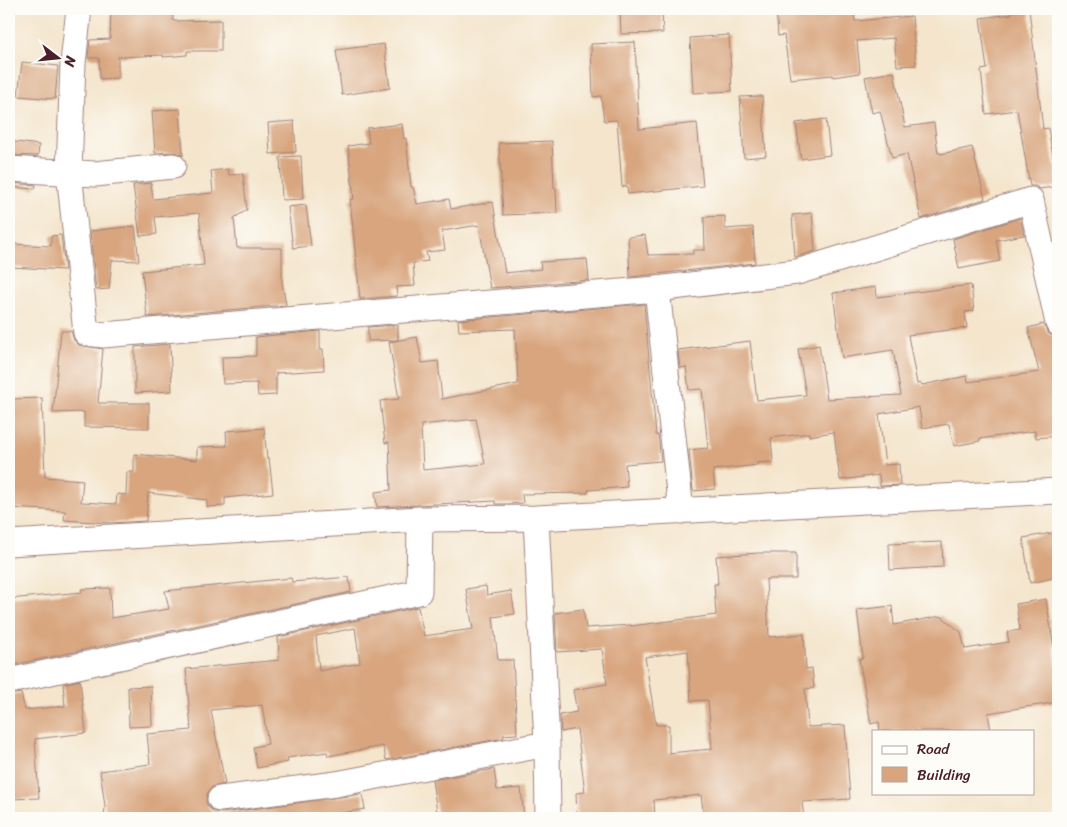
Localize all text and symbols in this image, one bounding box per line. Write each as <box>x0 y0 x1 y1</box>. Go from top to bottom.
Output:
north arrow <box>32 32 82 82</box>
text: N <box>57 52 84 70</box>
legend <box>872 730 1034 794</box>
text: Road <box>917 736 950 762</box>
text: Building <box>917 762 971 788</box>

